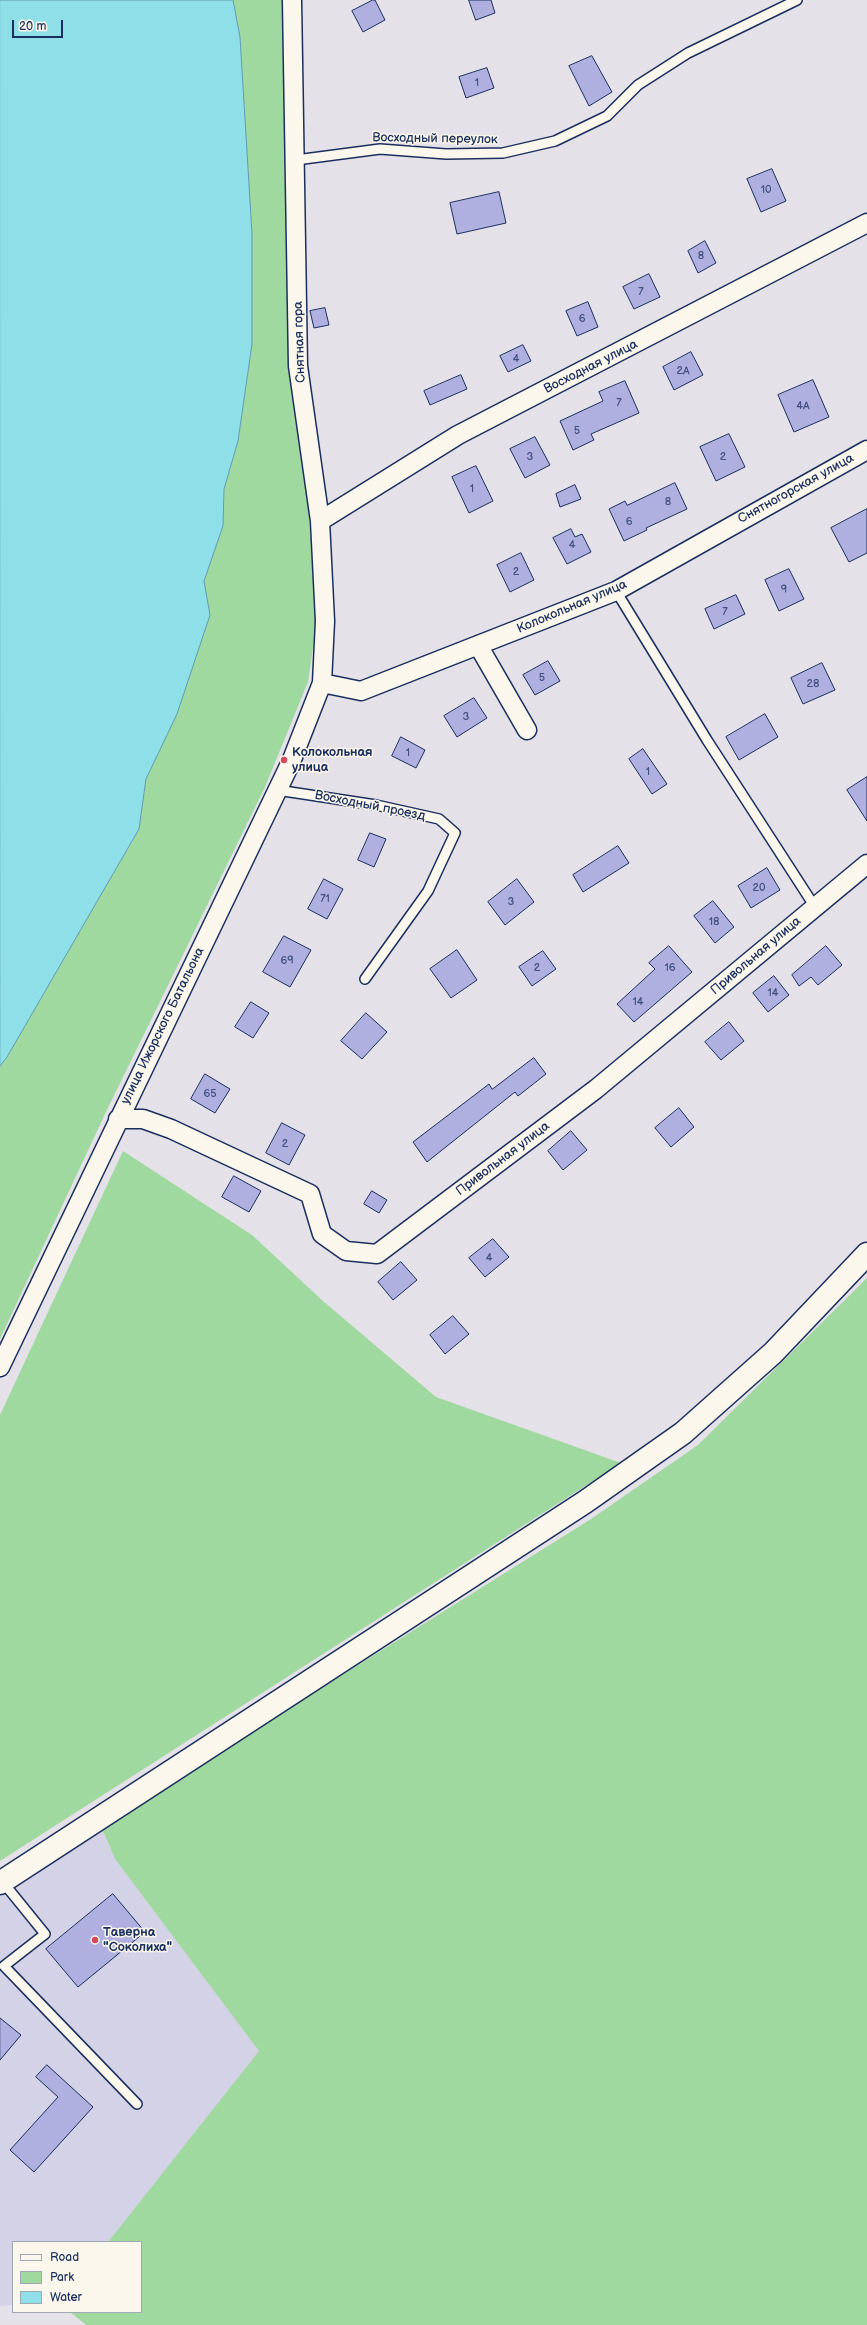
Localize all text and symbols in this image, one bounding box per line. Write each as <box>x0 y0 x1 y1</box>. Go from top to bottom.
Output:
scale bar <box>14 12 65 38</box>
text: 20 m <box>19 19 46 34</box>
house number: 1 <box>475 76 479 90</box>
street label: Восходный переулок <box>372 130 498 148</box>
house number: 10 <box>761 183 771 197</box>
house number: 8 <box>698 249 704 263</box>
house number: 7 <box>638 285 644 299</box>
street label: Снятная гора <box>291 301 309 383</box>
house number: 6 <box>579 312 585 326</box>
street label: Восходная улица <box>541 337 641 397</box>
house number: 4 <box>513 352 519 366</box>
house number: 2А <box>676 364 690 378</box>
house number: 7 <box>616 396 622 410</box>
house number: 4А <box>796 399 810 413</box>
house number: 5 <box>574 424 580 438</box>
house number: 3 <box>527 450 533 464</box>
house number: 2 <box>720 450 726 464</box>
street label: Снятногорская улица <box>735 451 857 527</box>
house number: 1 <box>470 482 474 496</box>
house number: 8 <box>665 495 671 509</box>
house number: 6 <box>626 515 632 529</box>
house number: 4 <box>569 538 575 552</box>
house number: 2 <box>513 565 519 579</box>
street label: Колокольная улица <box>515 577 629 637</box>
house number: 9 <box>781 583 787 597</box>
house number: 7 <box>722 605 728 619</box>
house number: 5 <box>539 671 545 685</box>
house number: 28 <box>807 677 819 691</box>
house number: 3 <box>463 710 469 724</box>
place label: Колокольная улица <box>292 745 373 776</box>
house number: 1 <box>406 746 410 760</box>
marker: Колокольная улица <box>279 755 289 765</box>
house number: 1 <box>646 765 650 779</box>
street label: Восходный проезд <box>313 788 427 824</box>
house number: 20 <box>753 881 765 895</box>
house number: 71 <box>320 892 330 906</box>
house number: 3 <box>508 895 514 909</box>
street label: Привольная улица <box>708 914 804 998</box>
house number: 18 <box>709 915 719 929</box>
street label: улица Ижорского Батальона <box>118 945 208 1107</box>
house number: 69 <box>280 954 294 968</box>
house number: 2 <box>534 961 540 975</box>
house number: 16 <box>665 961 675 975</box>
house number: 14 <box>768 986 778 1000</box>
house number: 14 <box>633 995 643 1009</box>
house number: 65 <box>203 1087 217 1101</box>
street label: Привольная улица <box>453 1119 553 1199</box>
house number: 2 <box>282 1137 288 1151</box>
house number: 4 <box>486 1251 492 1265</box>
place label: Таверна "Соколиха" <box>103 1925 172 1956</box>
marker: Таверна "Соколиха" <box>90 1935 100 1945</box>
legend <box>12 2241 142 2313</box>
text: Road <box>50 2250 79 2265</box>
text: Park <box>50 2270 74 2285</box>
text: Water <box>50 2290 82 2305</box>

